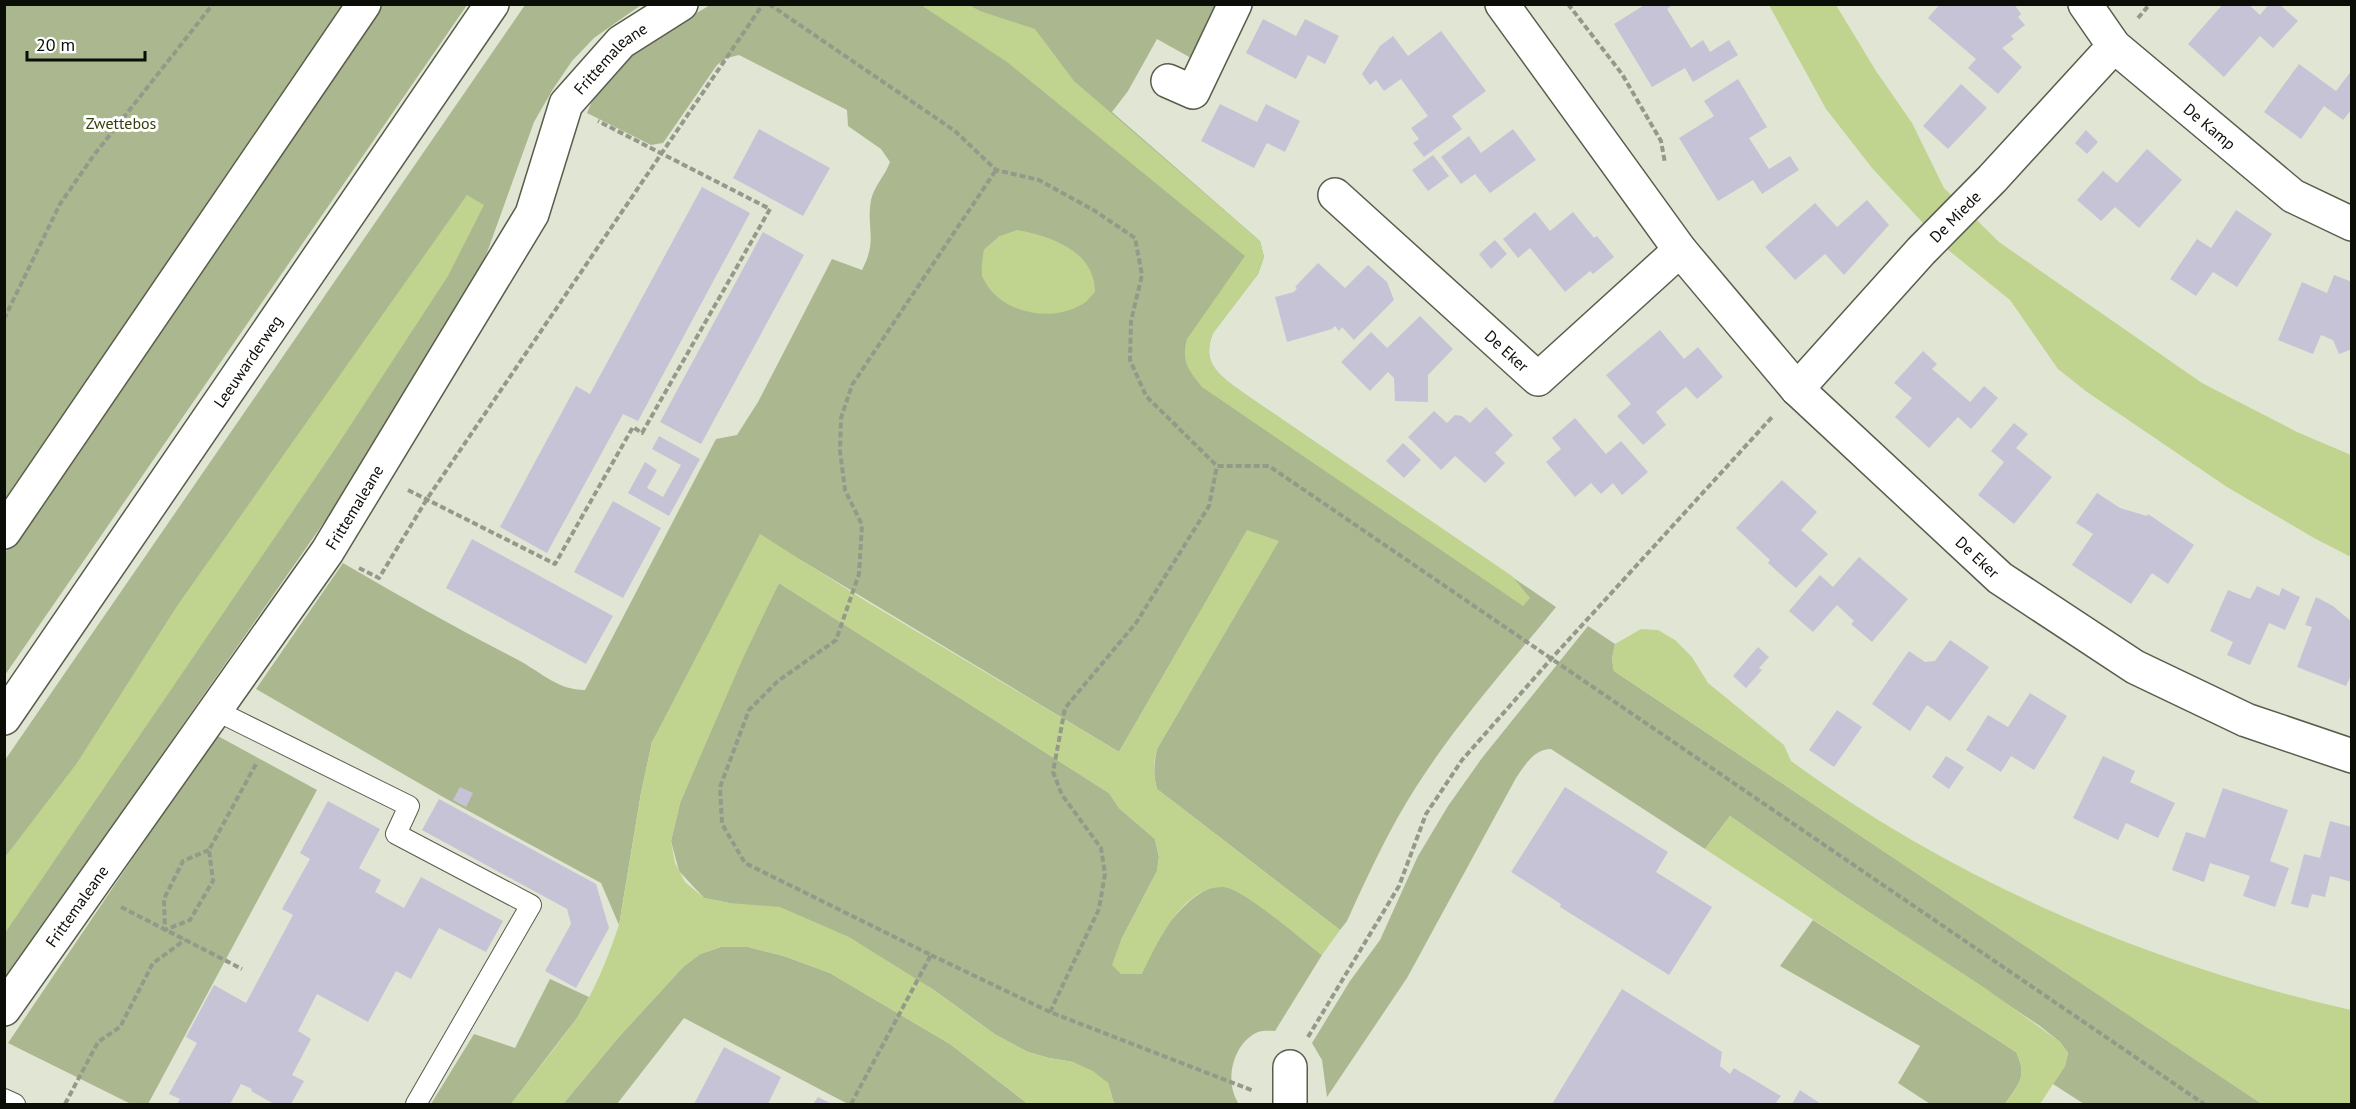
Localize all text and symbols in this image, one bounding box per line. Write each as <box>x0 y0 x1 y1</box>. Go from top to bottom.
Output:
street label: Frittemaleane <box>569 18 651 99</box>
scale bar <box>27 24 146 62</box>
text: 20 m <box>36 33 75 56</box>
street label: De Kamp <box>2180 99 2240 154</box>
park label: Zwettebos <box>86 113 157 133</box>
street label: De Miede <box>1925 186 1985 247</box>
street label: Leeuwarderweg <box>209 311 286 411</box>
street label: De Eker <box>1481 326 1533 376</box>
street label: Frittemaleane <box>321 461 387 553</box>
street label: De Eker <box>1951 532 2004 583</box>
street label: Frittemaleane <box>41 861 112 951</box>

